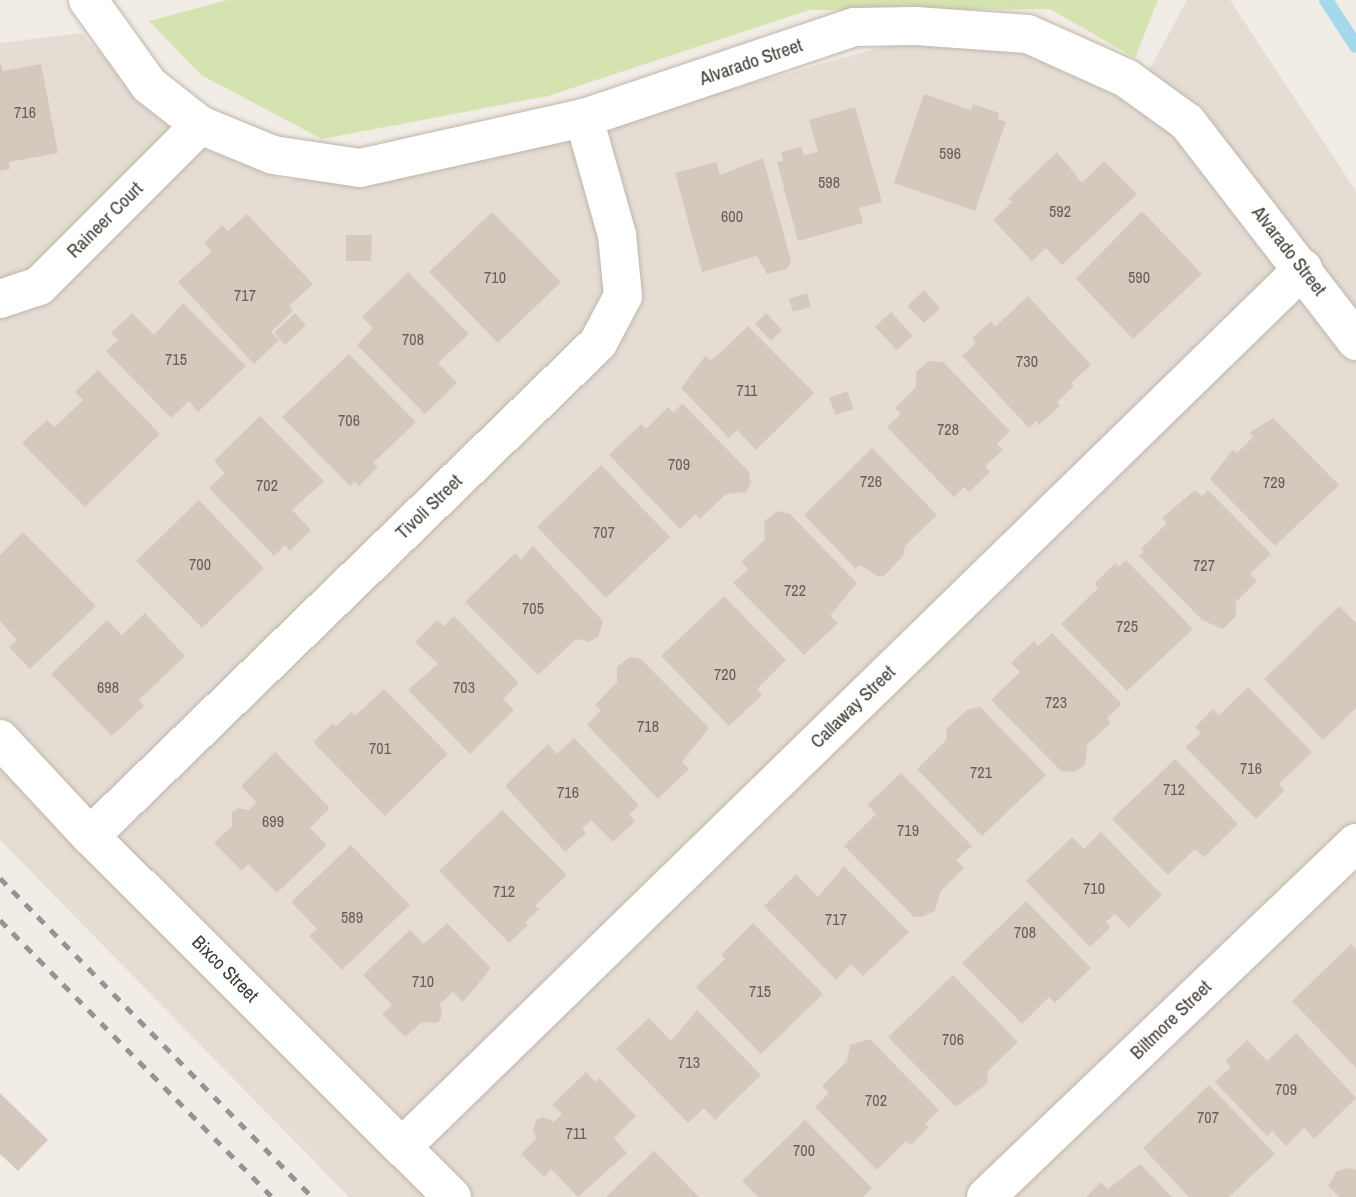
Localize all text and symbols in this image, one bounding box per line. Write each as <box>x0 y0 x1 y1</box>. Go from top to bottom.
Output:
street label: Alvarado Street <box>697 34 805 90</box>
house number: 716 <box>14 102 36 122</box>
house number: 596 <box>939 143 961 163</box>
house number: 598 <box>818 172 840 192</box>
street label: Raineer Court <box>62 177 148 263</box>
house number: 592 <box>1049 201 1071 221</box>
street label: Alvarado Street <box>1247 202 1331 300</box>
house number: 600 <box>721 206 743 226</box>
house number: 710 <box>484 267 506 287</box>
house number: 590 <box>1128 267 1150 287</box>
house number: 717 <box>234 285 256 305</box>
house number: 708 <box>402 329 424 349</box>
house number: 715 <box>165 349 187 369</box>
house number: 730 <box>1016 351 1038 371</box>
house number: 711 <box>737 380 757 400</box>
house number: 706 <box>338 410 360 430</box>
house number: 728 <box>937 419 959 439</box>
house number: 709 <box>668 454 690 474</box>
street label: Tivoli Street <box>391 470 467 544</box>
house number: 726 <box>860 471 882 491</box>
house number: 729 <box>1263 472 1285 492</box>
house number: 702 <box>256 475 278 495</box>
house number: 707 <box>593 522 615 542</box>
house number: 700 <box>189 554 211 574</box>
house number: 727 <box>1193 555 1215 575</box>
house number: 722 <box>784 580 806 600</box>
house number: 705 <box>522 598 544 618</box>
house number: 725 <box>1116 616 1138 636</box>
street label: Callaway Street <box>806 661 900 753</box>
house number: 720 <box>714 664 736 684</box>
house number: 698 <box>97 677 119 697</box>
house number: 703 <box>453 677 475 697</box>
house number: 723 <box>1045 692 1067 712</box>
house number: 718 <box>637 716 659 736</box>
house number: 701 <box>369 738 391 758</box>
house number: 716 <box>1240 758 1262 778</box>
house number: 721 <box>970 762 992 782</box>
house number: 712 <box>1163 779 1185 799</box>
house number: 716 <box>557 782 579 802</box>
house number: 699 <box>262 811 284 831</box>
house number: 719 <box>897 820 919 840</box>
house number: 710 <box>1083 878 1105 898</box>
house number: 712 <box>493 881 515 901</box>
house number: 589 <box>341 907 363 927</box>
house number: 717 <box>825 909 847 929</box>
house number: 708 <box>1014 922 1036 942</box>
street label: Bixco Street <box>187 931 263 1007</box>
house number: 710 <box>412 971 434 991</box>
street label: Biltmore Street <box>1126 976 1216 1064</box>
house number: 715 <box>749 981 771 1001</box>
house number: 706 <box>942 1029 964 1049</box>
house number: 713 <box>678 1052 700 1072</box>
house number: 709 <box>1275 1079 1297 1099</box>
house number: 702 <box>865 1090 887 1110</box>
house number: 707 <box>1197 1107 1219 1127</box>
house number: 711 <box>566 1123 586 1143</box>
house number: 700 <box>793 1140 815 1160</box>

